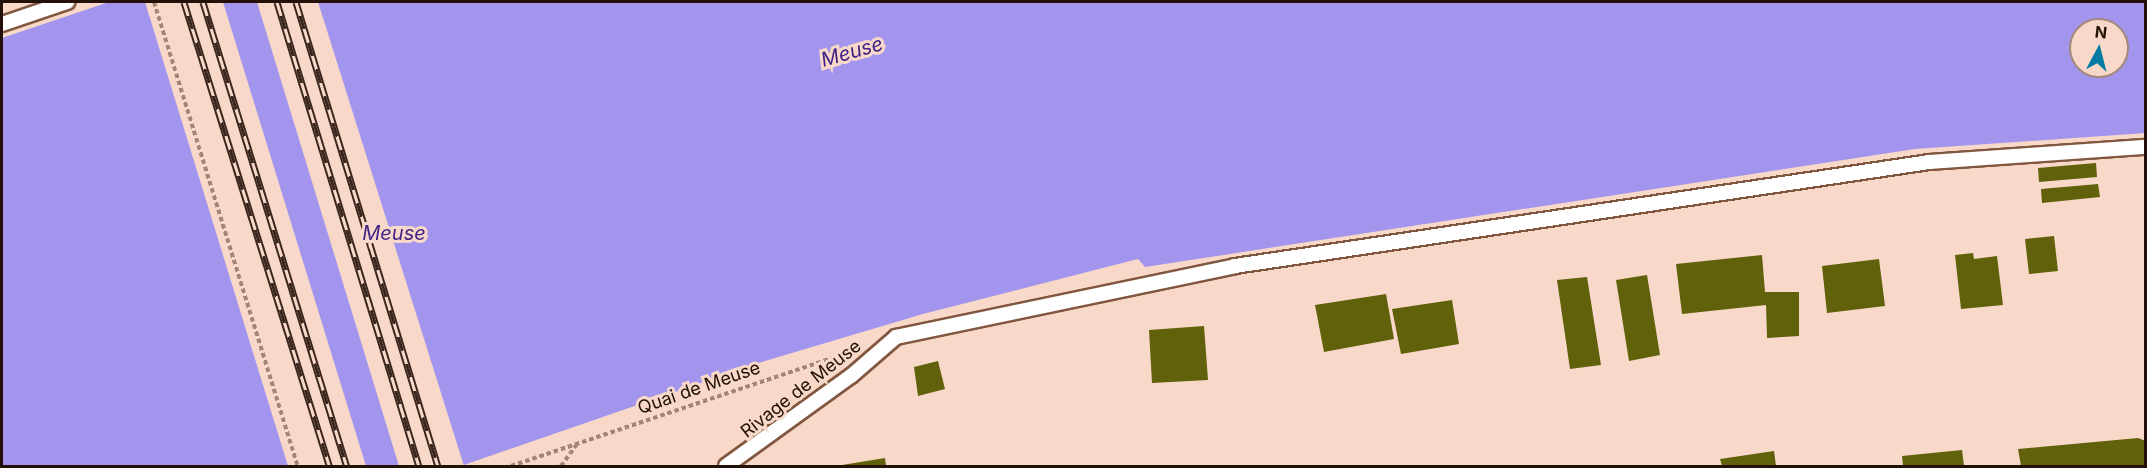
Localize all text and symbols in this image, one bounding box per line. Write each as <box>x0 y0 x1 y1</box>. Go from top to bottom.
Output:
north arrow <box>2069 18 2129 78</box>
text: N <box>2094 21 2108 43</box>
water label: Meuse <box>818 32 886 72</box>
water label: Meuse <box>362 221 426 245</box>
street label: Rivage de Meuse <box>737 335 865 443</box>
street label: Quai de Meuse <box>635 357 763 419</box>

